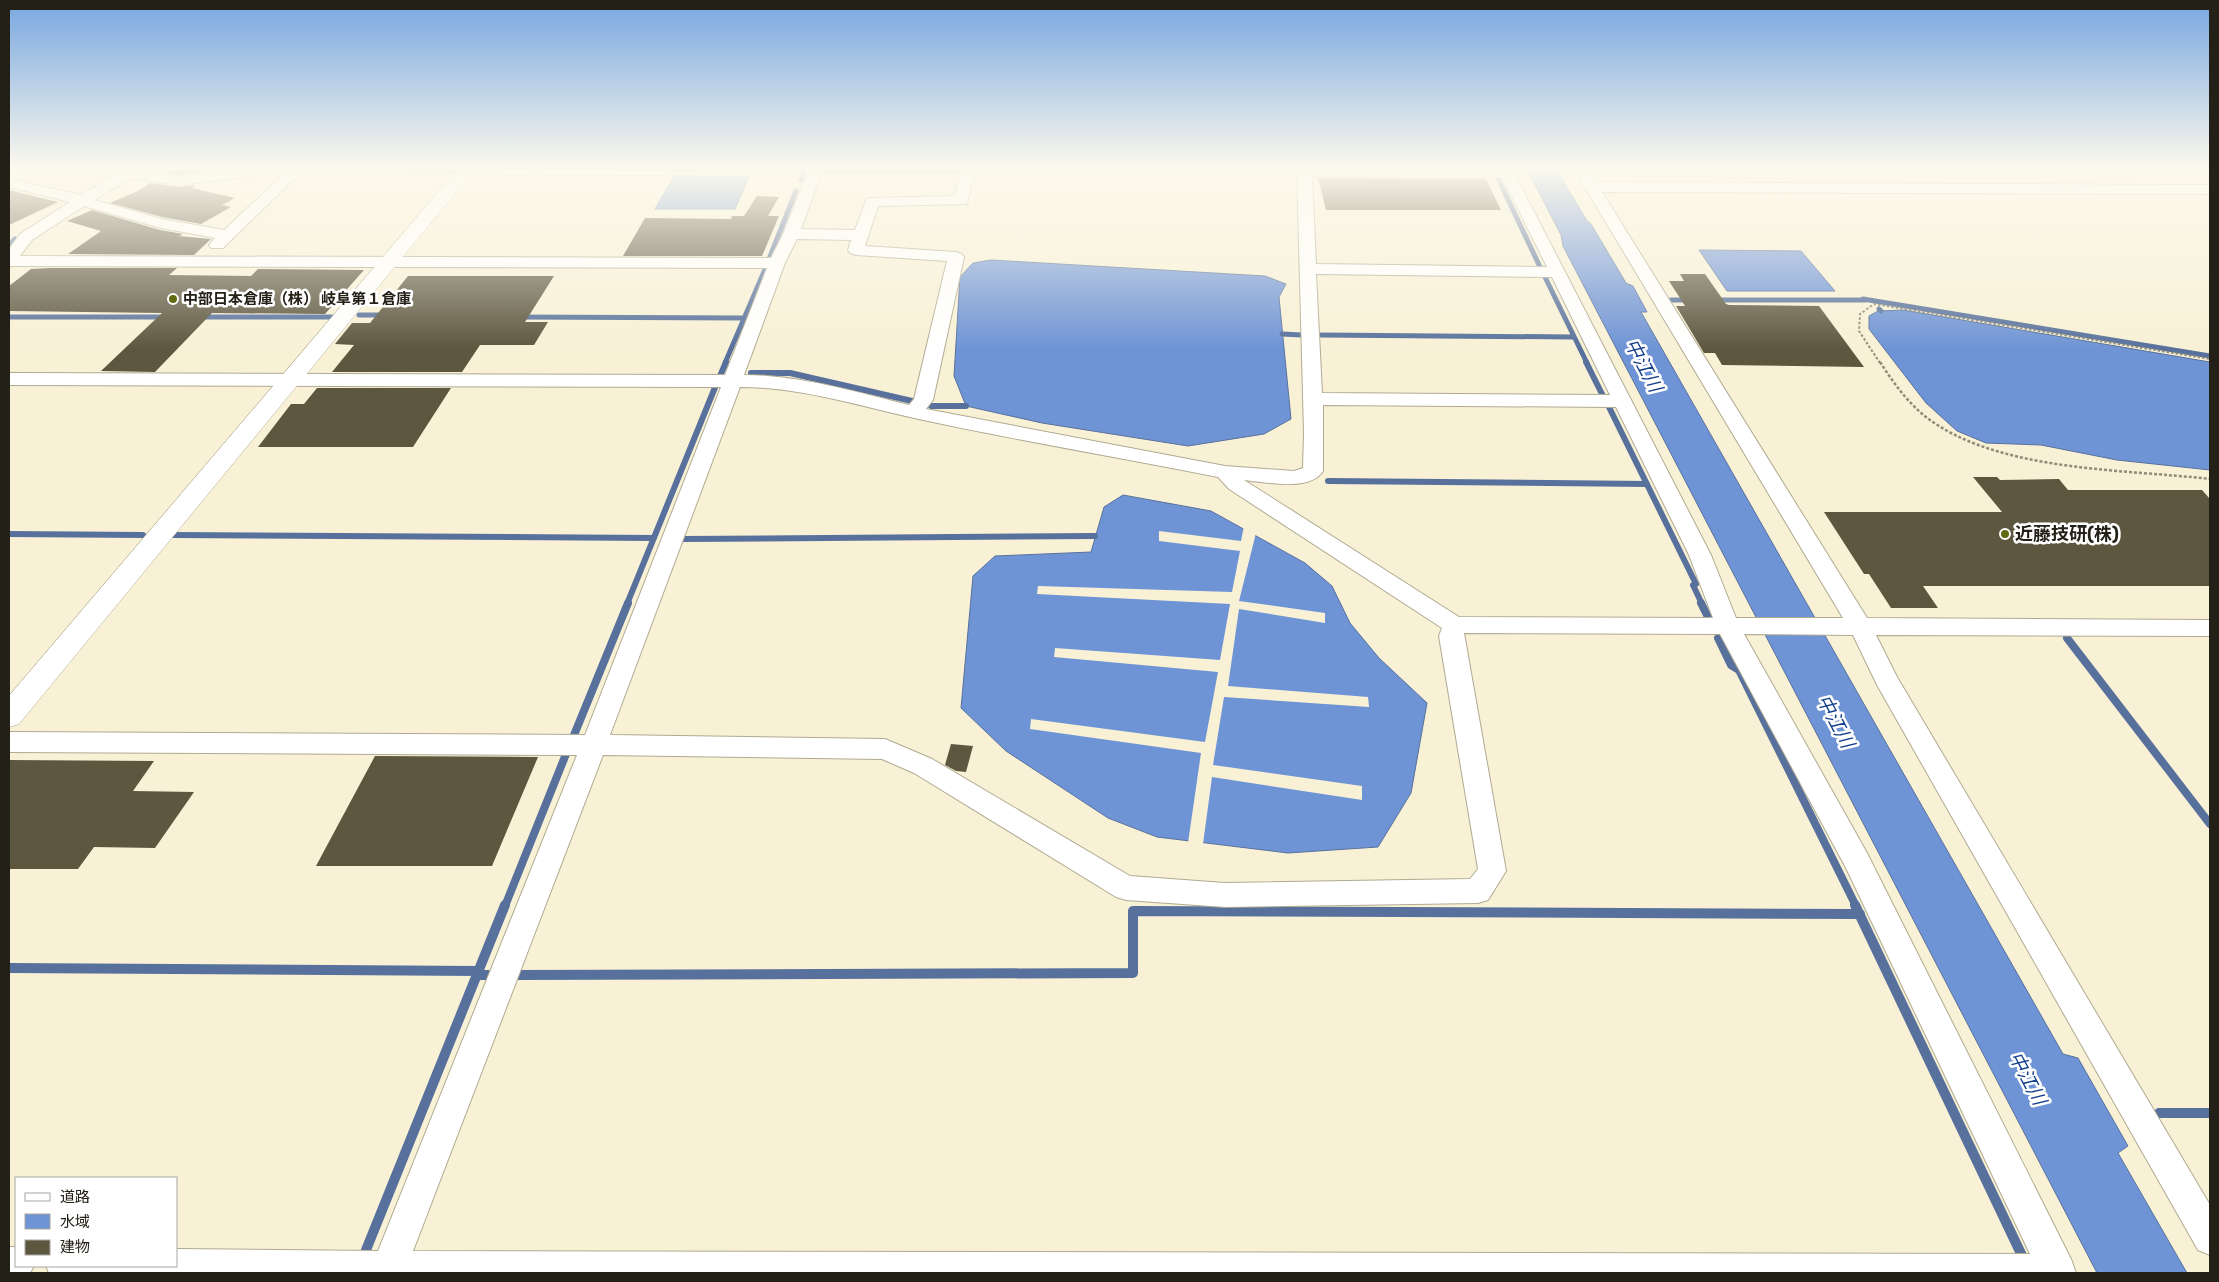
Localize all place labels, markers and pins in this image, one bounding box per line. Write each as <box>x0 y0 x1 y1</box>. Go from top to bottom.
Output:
place label: 中部日本倉庫（株） 岐阜第１倉庫 <box>183 290 411 308</box>
marker: 中部日本倉庫（株） 岐阜第１倉庫 <box>167 293 179 305</box>
place label: 近藤技研(株) <box>2015 523 2119 545</box>
marker: 近藤技研(株) <box>1999 528 2011 540</box>

